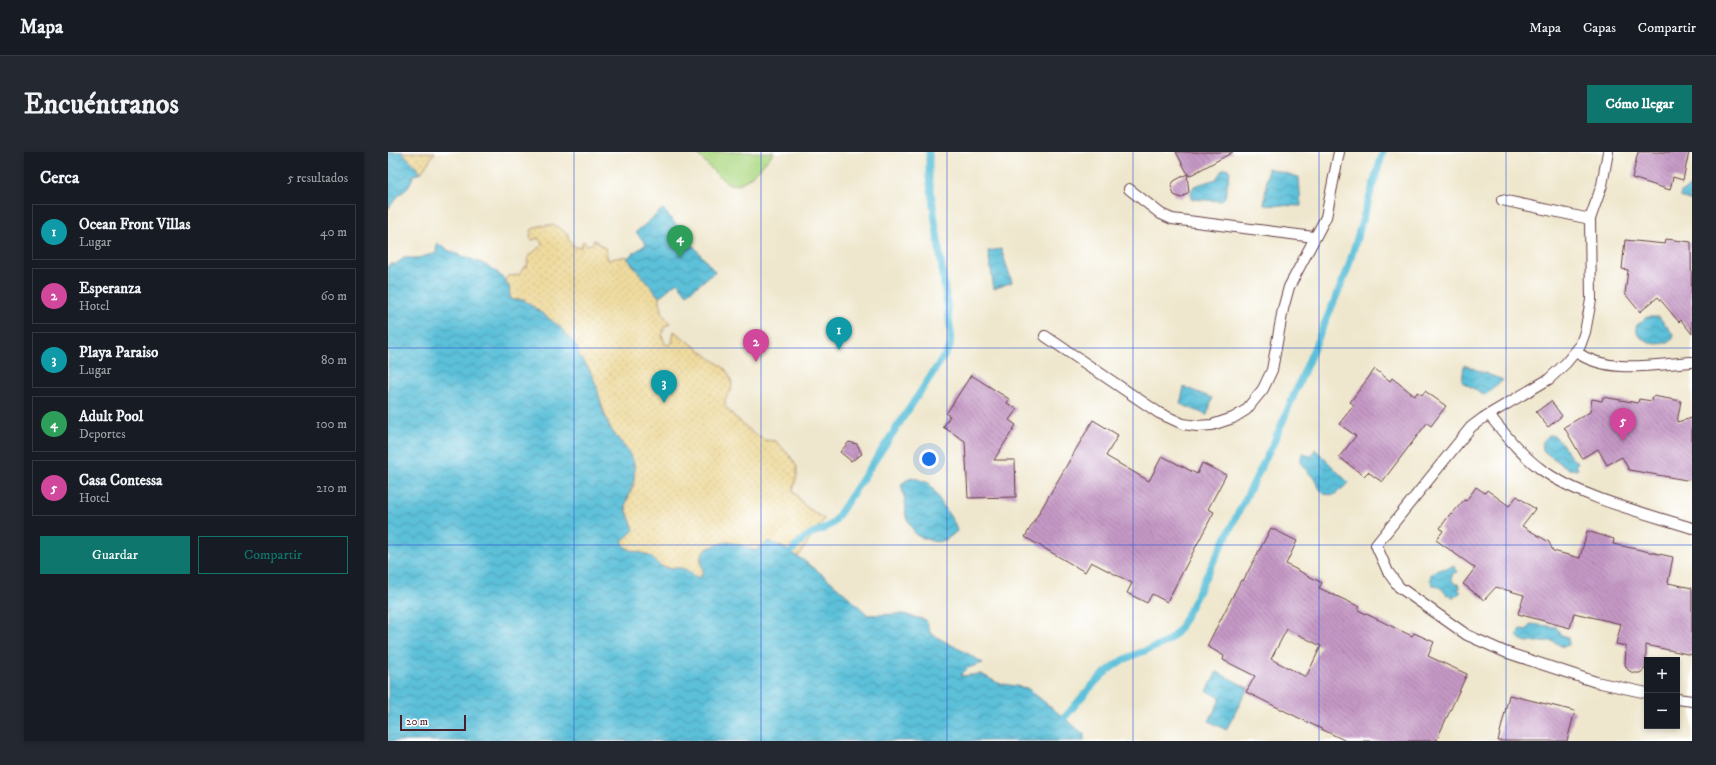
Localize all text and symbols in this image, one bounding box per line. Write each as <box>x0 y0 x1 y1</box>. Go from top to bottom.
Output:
text: Mapa <box>20 16 63 39</box>
text: Mapa <box>1529 19 1561 37</box>
text: Capas <box>1583 19 1616 37</box>
text: Compartir <box>1638 19 1696 37</box>
button: Cómo llegar <box>1587 85 1692 123</box>
text: Encuéntranos <box>24 87 179 122</box>
text: Cerca <box>40 167 79 189</box>
text: 5 resultados <box>287 170 348 186</box>
text: Ocean Front Villas <box>79 215 190 234</box>
text: 1 <box>52 224 56 240</box>
text: 40 m <box>320 224 347 240</box>
pin: 4 <box>667 225 693 258</box>
text: Lugar <box>79 234 111 250</box>
text: Esperanza <box>79 279 141 298</box>
text: 2 <box>51 288 57 304</box>
text: 60 m <box>321 288 347 304</box>
text: Hotel <box>79 298 110 314</box>
pin: 1 <box>826 317 852 350</box>
pin: 2 <box>743 329 769 362</box>
text: Playa Paraiso <box>79 343 158 362</box>
text: 3 <box>52 352 56 368</box>
text: 80 m <box>321 352 347 368</box>
text: Lugar <box>79 362 111 378</box>
pin: 3 <box>651 370 677 403</box>
text: Adult Pool <box>79 407 143 426</box>
pin: 5 <box>1610 408 1636 441</box>
text: 4 <box>50 416 58 432</box>
text: 100 m <box>316 416 347 432</box>
text: Deportes <box>79 426 126 442</box>
your location <box>919 449 939 469</box>
text: Casa Contessa <box>79 471 162 490</box>
text: 5 <box>51 480 57 496</box>
text: 210 m <box>316 480 347 496</box>
text: Hotel <box>79 490 110 506</box>
button: Guardar <box>40 536 190 574</box>
button: Compartir <box>198 536 348 574</box>
map controls <box>1644 657 1680 729</box>
button: + <box>1644 657 1680 693</box>
button: − <box>1644 693 1680 729</box>
scale bar <box>400 713 466 732</box>
text: 20 m <box>406 715 428 729</box>

